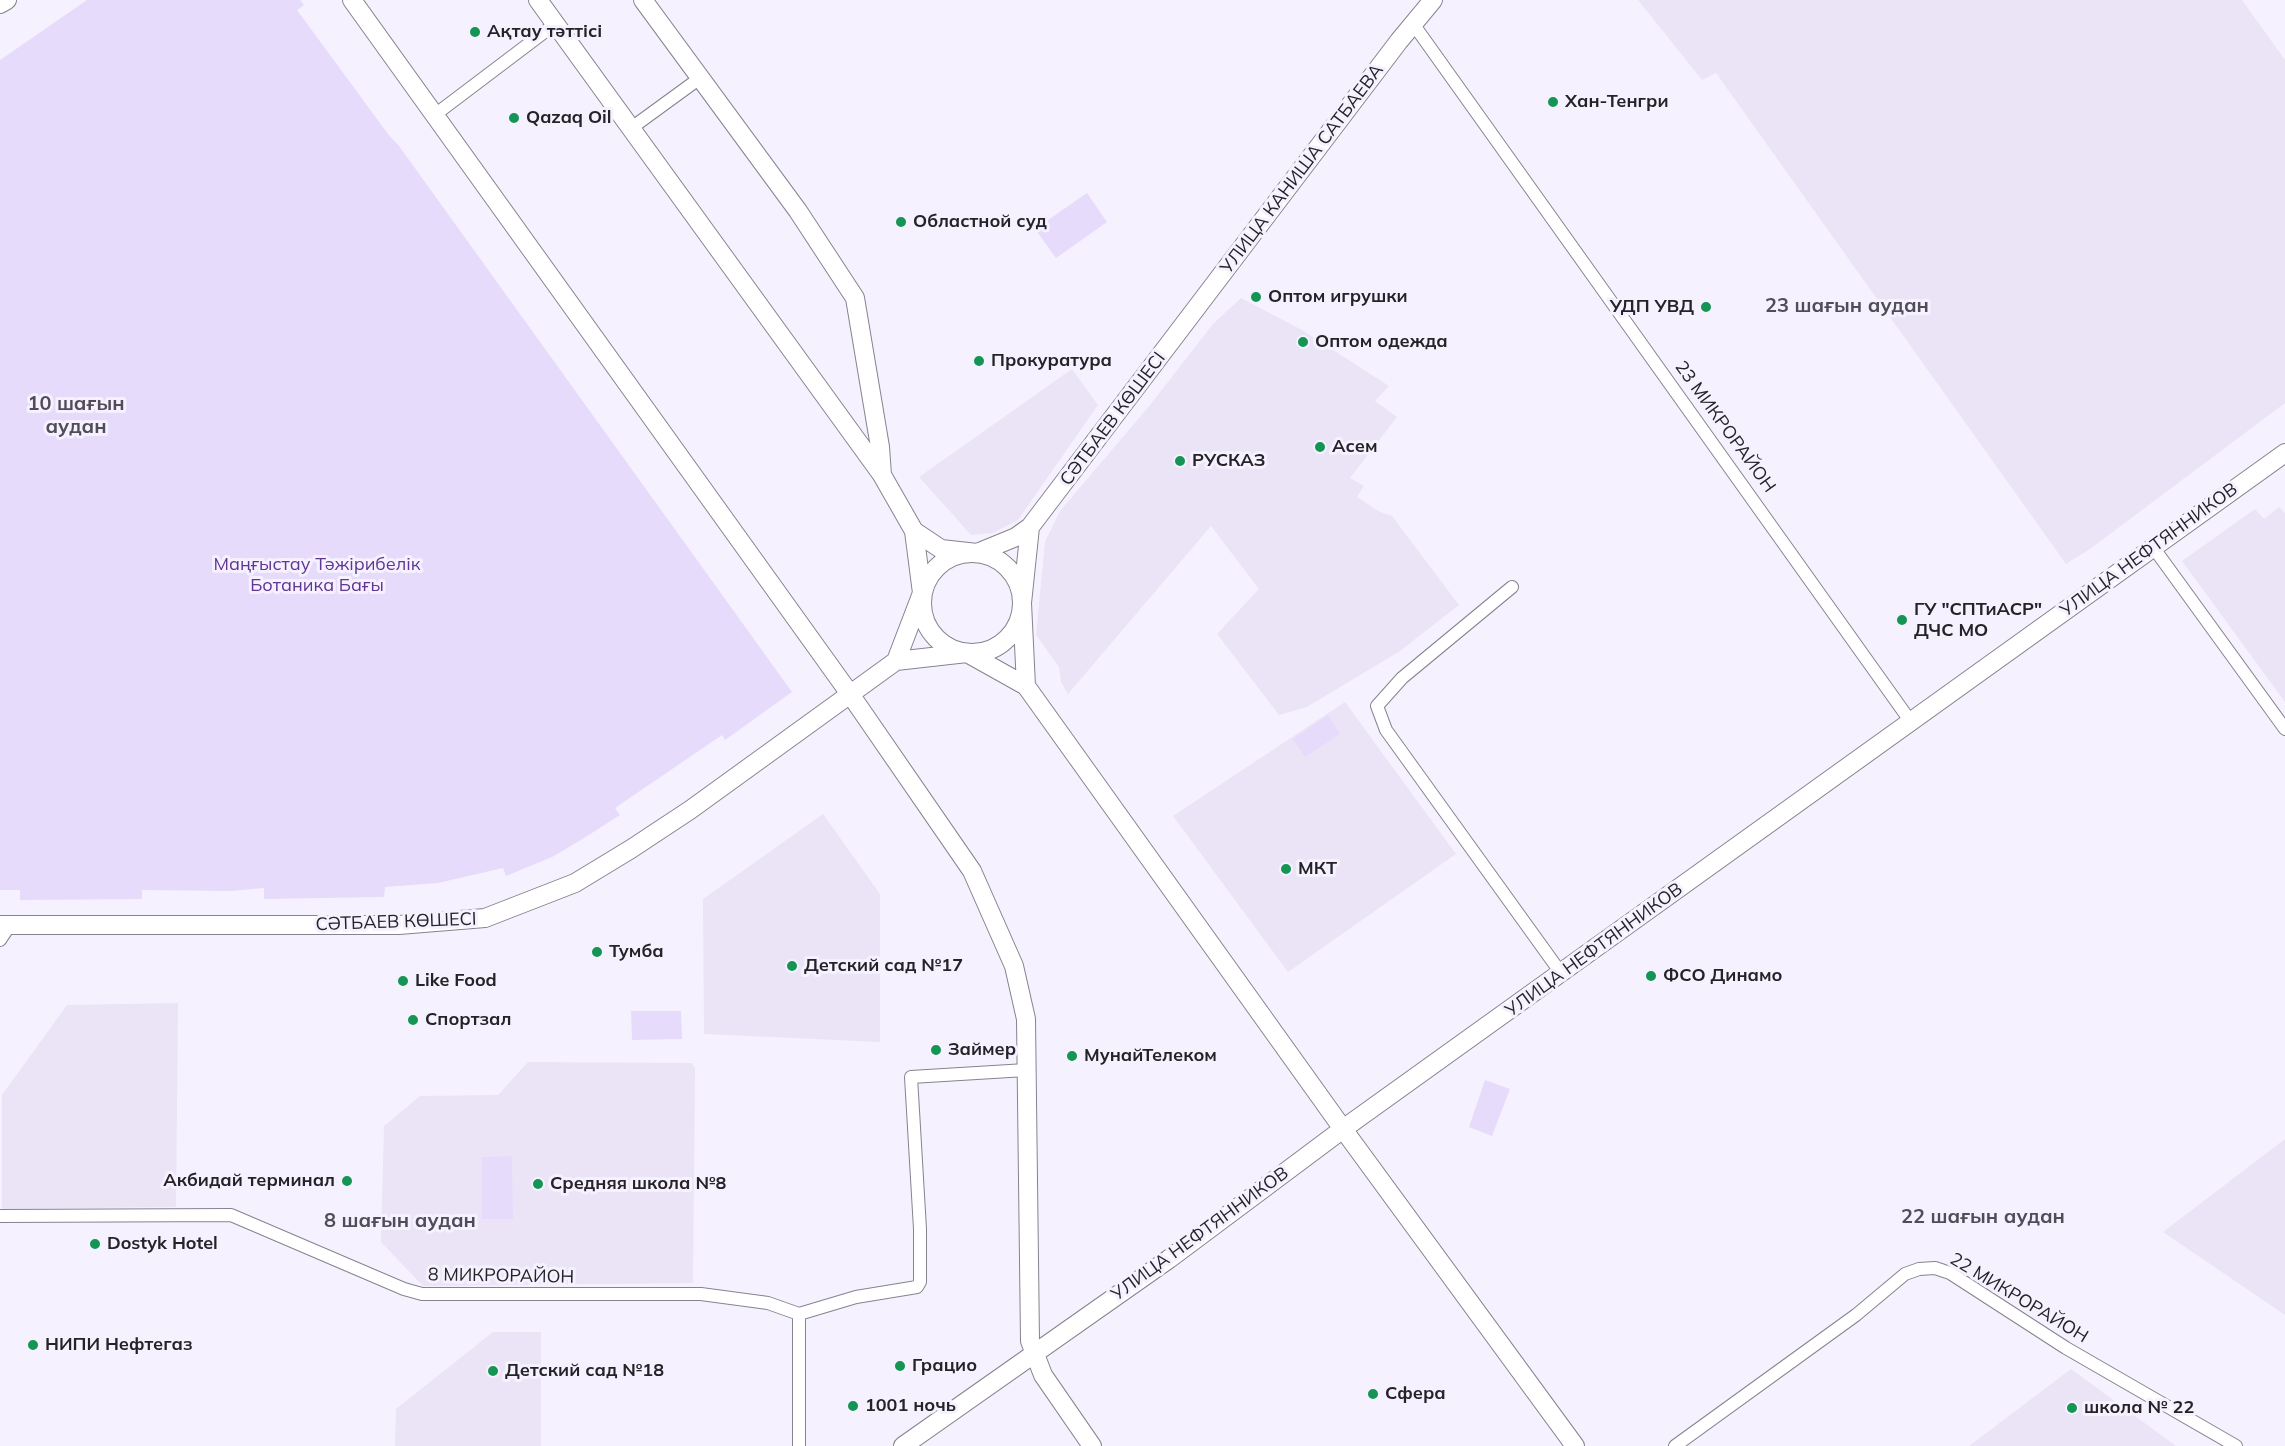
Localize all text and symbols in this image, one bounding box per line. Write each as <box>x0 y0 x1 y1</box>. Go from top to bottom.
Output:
place label: Ақтау тәттісі <box>487 21 602 43</box>
marker: Ақтау тәттісі <box>468 25 482 39</box>
street label: УЛИЦА КАНИША САТБАЕВА <box>1216 60 1388 278</box>
place label: Хан-Тенгри <box>1565 91 1668 113</box>
marker: Хан-Тенгри <box>1546 95 1560 109</box>
place label: Qazaq Oil <box>526 107 612 129</box>
marker: Qazaq Oil <box>507 111 521 125</box>
place label: Областной суд <box>913 211 1047 233</box>
marker: Областной суд <box>894 215 908 229</box>
place label: Оптом игрушки <box>1268 286 1408 308</box>
marker: Оптом игрушки <box>1249 290 1263 304</box>
district label: 23 шағын аудан <box>1765 294 1929 318</box>
place label: УДП УВД <box>1610 296 1694 318</box>
marker: УДП УВД <box>1699 300 1713 314</box>
place label: Оптом одежда <box>1315 331 1448 353</box>
marker: Оптом одежда <box>1296 335 1310 349</box>
street label: СӘТБАЕВ КӨШЕСІ <box>1056 348 1170 490</box>
place label: Прокуратура <box>991 350 1112 372</box>
marker: Прокуратура <box>972 354 986 368</box>
street label: 23 МИКРОРАЙОН <box>1670 357 1780 497</box>
district label: 10 шағын аудан <box>27 392 125 439</box>
place label: Асем <box>1332 436 1378 458</box>
marker: Асем <box>1313 440 1327 454</box>
place label: РУСКАЗ <box>1192 450 1265 472</box>
marker: РУСКАЗ <box>1173 454 1187 468</box>
street label: УЛИЦА НЕФТЯННИКОВ <box>2056 478 2242 622</box>
park label: Маңғыстау Тәжірибелік Ботаника Бағы <box>213 554 421 596</box>
place label: ГУ "СПТиАСР" ДЧС МО <box>1914 599 2042 642</box>
marker: ГУ "СПТиАСР" ДЧС МО <box>1895 613 1909 627</box>
place label: МКТ <box>1298 858 1337 880</box>
marker: МКТ <box>1279 862 1293 876</box>
street label: УЛИЦА НЕФТЯННИКОВ <box>1501 878 1687 1022</box>
street label: СӘТБАЕВ КӨШЕСІ <box>315 908 477 936</box>
place label: Тумба <box>609 941 664 963</box>
marker: Тумба <box>590 945 604 959</box>
place label: Детский сад №17 <box>804 955 963 977</box>
marker: Детский сад №17 <box>785 959 799 973</box>
place label: ФСО Динамо <box>1663 965 1782 987</box>
marker: ФСО Динамо <box>1644 969 1658 983</box>
place label: Like Food <box>415 970 497 992</box>
marker: Like Food <box>396 974 410 988</box>
place label: Спортзал <box>425 1009 511 1031</box>
marker: Спортзал <box>406 1013 420 1027</box>
place label: Займер <box>948 1039 1016 1061</box>
marker: Займер <box>929 1043 943 1057</box>
place label: МунайТелеком <box>1084 1045 1217 1067</box>
marker: МунайТелеком <box>1065 1049 1079 1063</box>
street label: УЛИЦА НЕФТЯННИКОВ <box>1107 1162 1293 1306</box>
place label: Акбидай терминал <box>163 1170 335 1192</box>
place label: Средняя школа №8 <box>550 1173 726 1195</box>
marker: Акбидай терминал <box>340 1174 354 1188</box>
marker: Средняя школа №8 <box>531 1177 545 1191</box>
district label: 22 шағын аудан <box>1901 1205 2065 1229</box>
district label: 8 шағын аудан <box>324 1209 476 1233</box>
place label: Dostyk Hotel <box>107 1233 218 1255</box>
marker: Dostyk Hotel <box>88 1237 102 1251</box>
street label: 22 МИКРОРАЙОН <box>1946 1248 2092 1348</box>
street label: 8 МИКРОРАЙОН <box>428 1264 574 1288</box>
place label: НИПИ Нефтегаз <box>45 1334 193 1356</box>
marker: НИПИ Нефтегаз <box>26 1338 40 1352</box>
place label: Грацио <box>912 1355 977 1377</box>
marker: Грацио <box>893 1359 907 1373</box>
place label: Детский сад №18 <box>505 1360 664 1382</box>
marker: Детский сад №18 <box>486 1364 500 1378</box>
place label: Сфера <box>1385 1383 1446 1405</box>
marker: Сфера <box>1366 1387 1380 1401</box>
place label: 1001 ночь <box>865 1395 956 1417</box>
place label: школа № 22 <box>2084 1397 2194 1419</box>
marker: 1001 ночь <box>846 1399 860 1413</box>
marker: школа № 22 <box>2065 1401 2079 1415</box>

